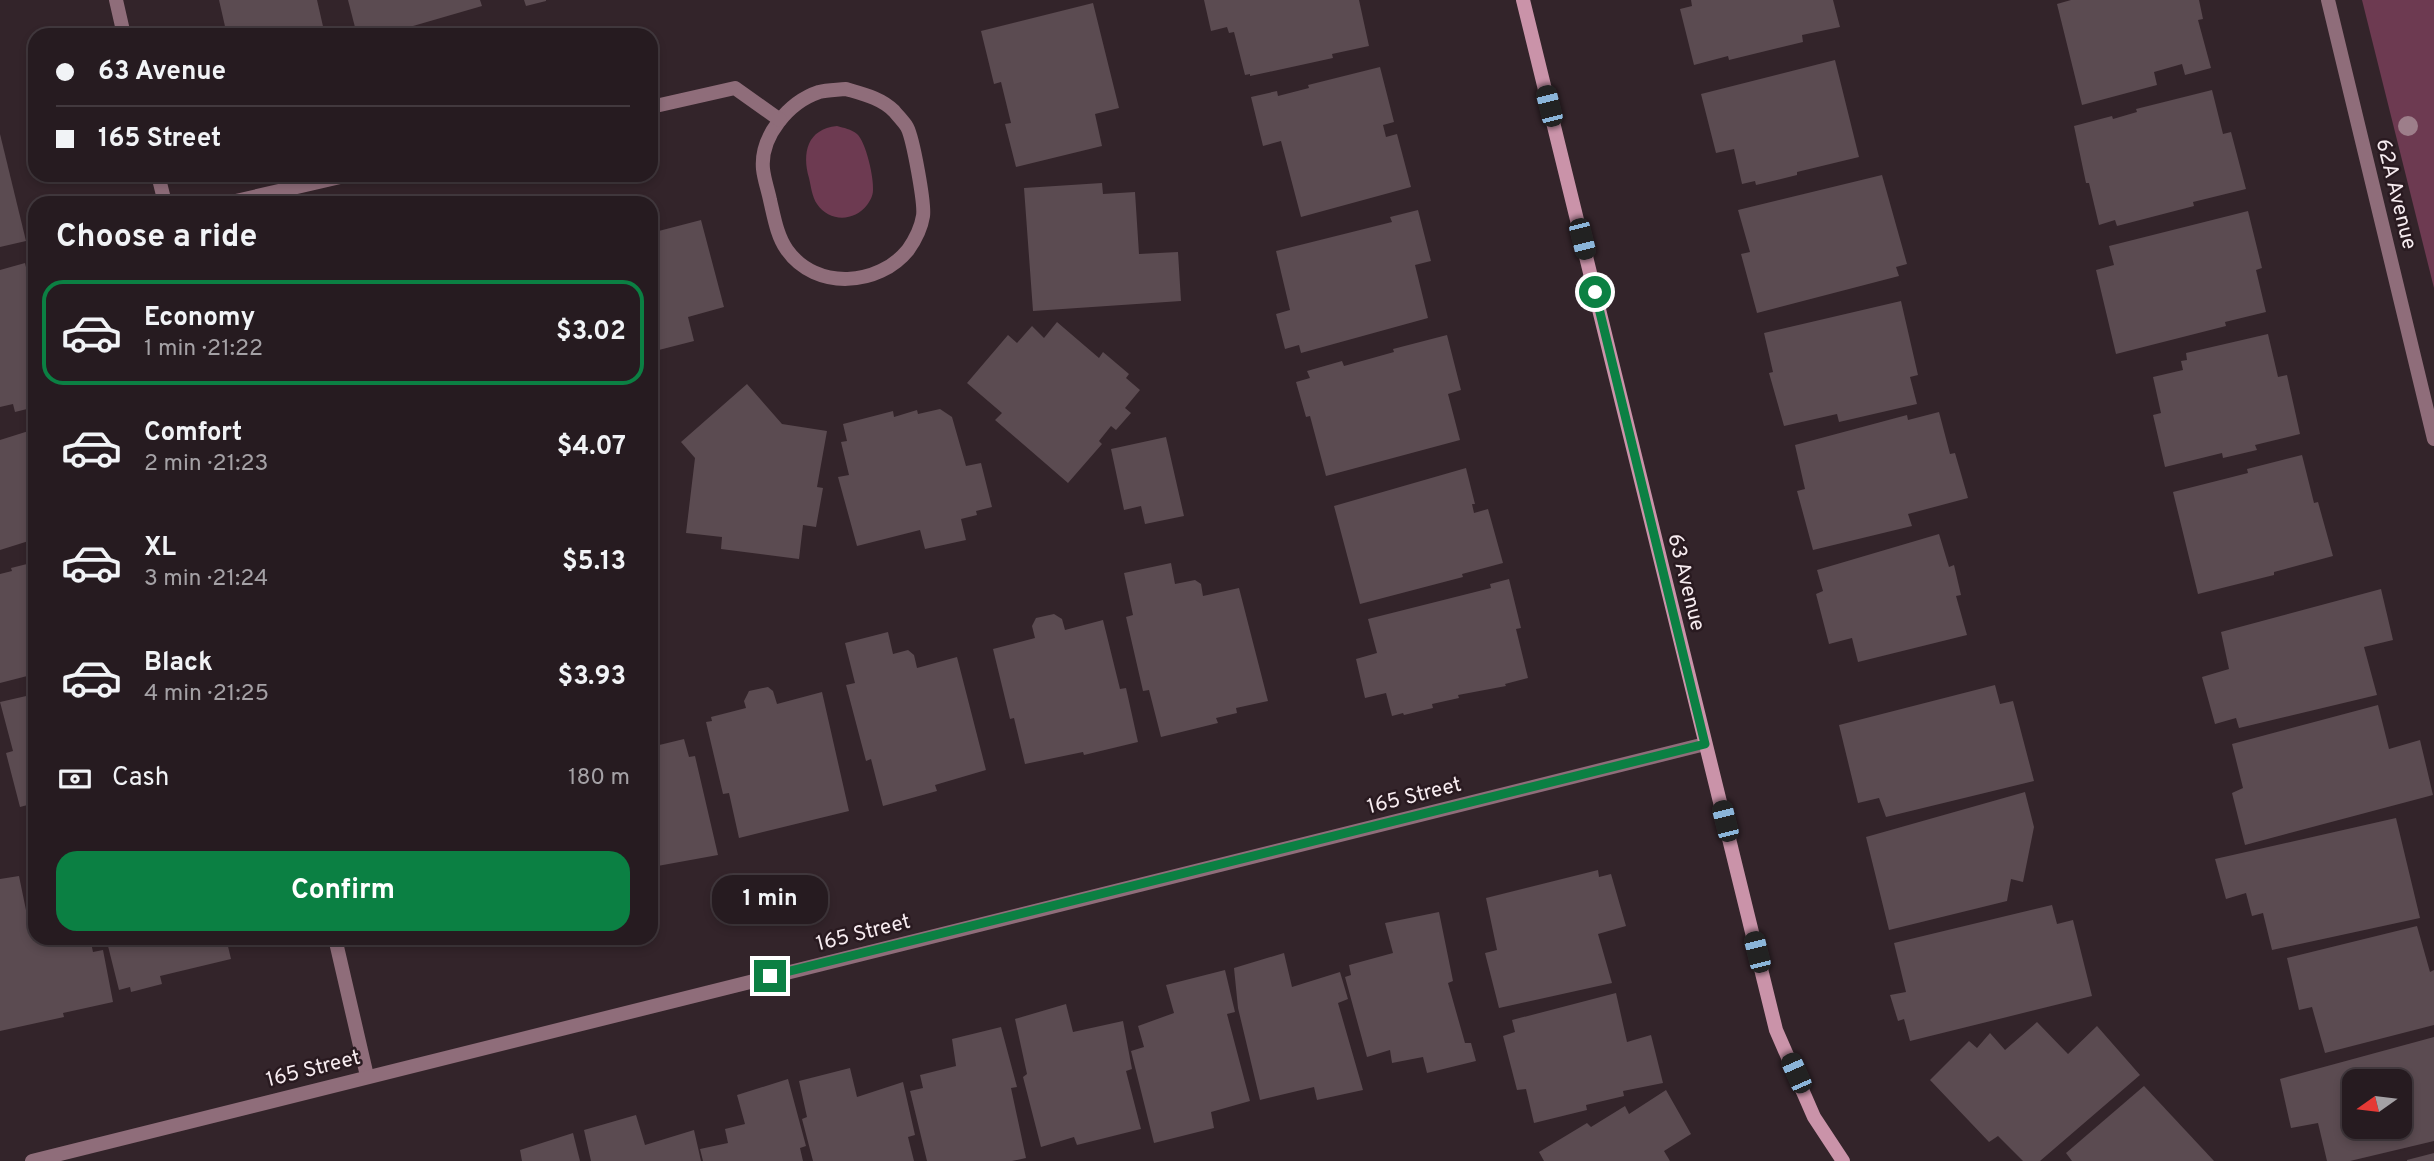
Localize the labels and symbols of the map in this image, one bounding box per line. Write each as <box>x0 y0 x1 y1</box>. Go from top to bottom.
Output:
car <box>1534 83 1565 129</box>
street label: 62A Avenue <box>2369 136 2422 253</box>
car <box>1567 216 1598 262</box>
route start <box>1579 276 1611 308</box>
street label: 63 Avenue <box>1660 531 1711 634</box>
street label: 165 Street <box>1364 772 1464 821</box>
car <box>1710 798 1741 844</box>
callout: 1 min <box>712 874 828 923</box>
street label: 165 Street <box>813 909 913 958</box>
car <box>1742 929 1773 975</box>
route end <box>754 960 786 992</box>
street label: 165 Street <box>263 1045 363 1094</box>
car <box>1778 1050 1815 1096</box>
north arrow <box>2342 1069 2412 1139</box>

